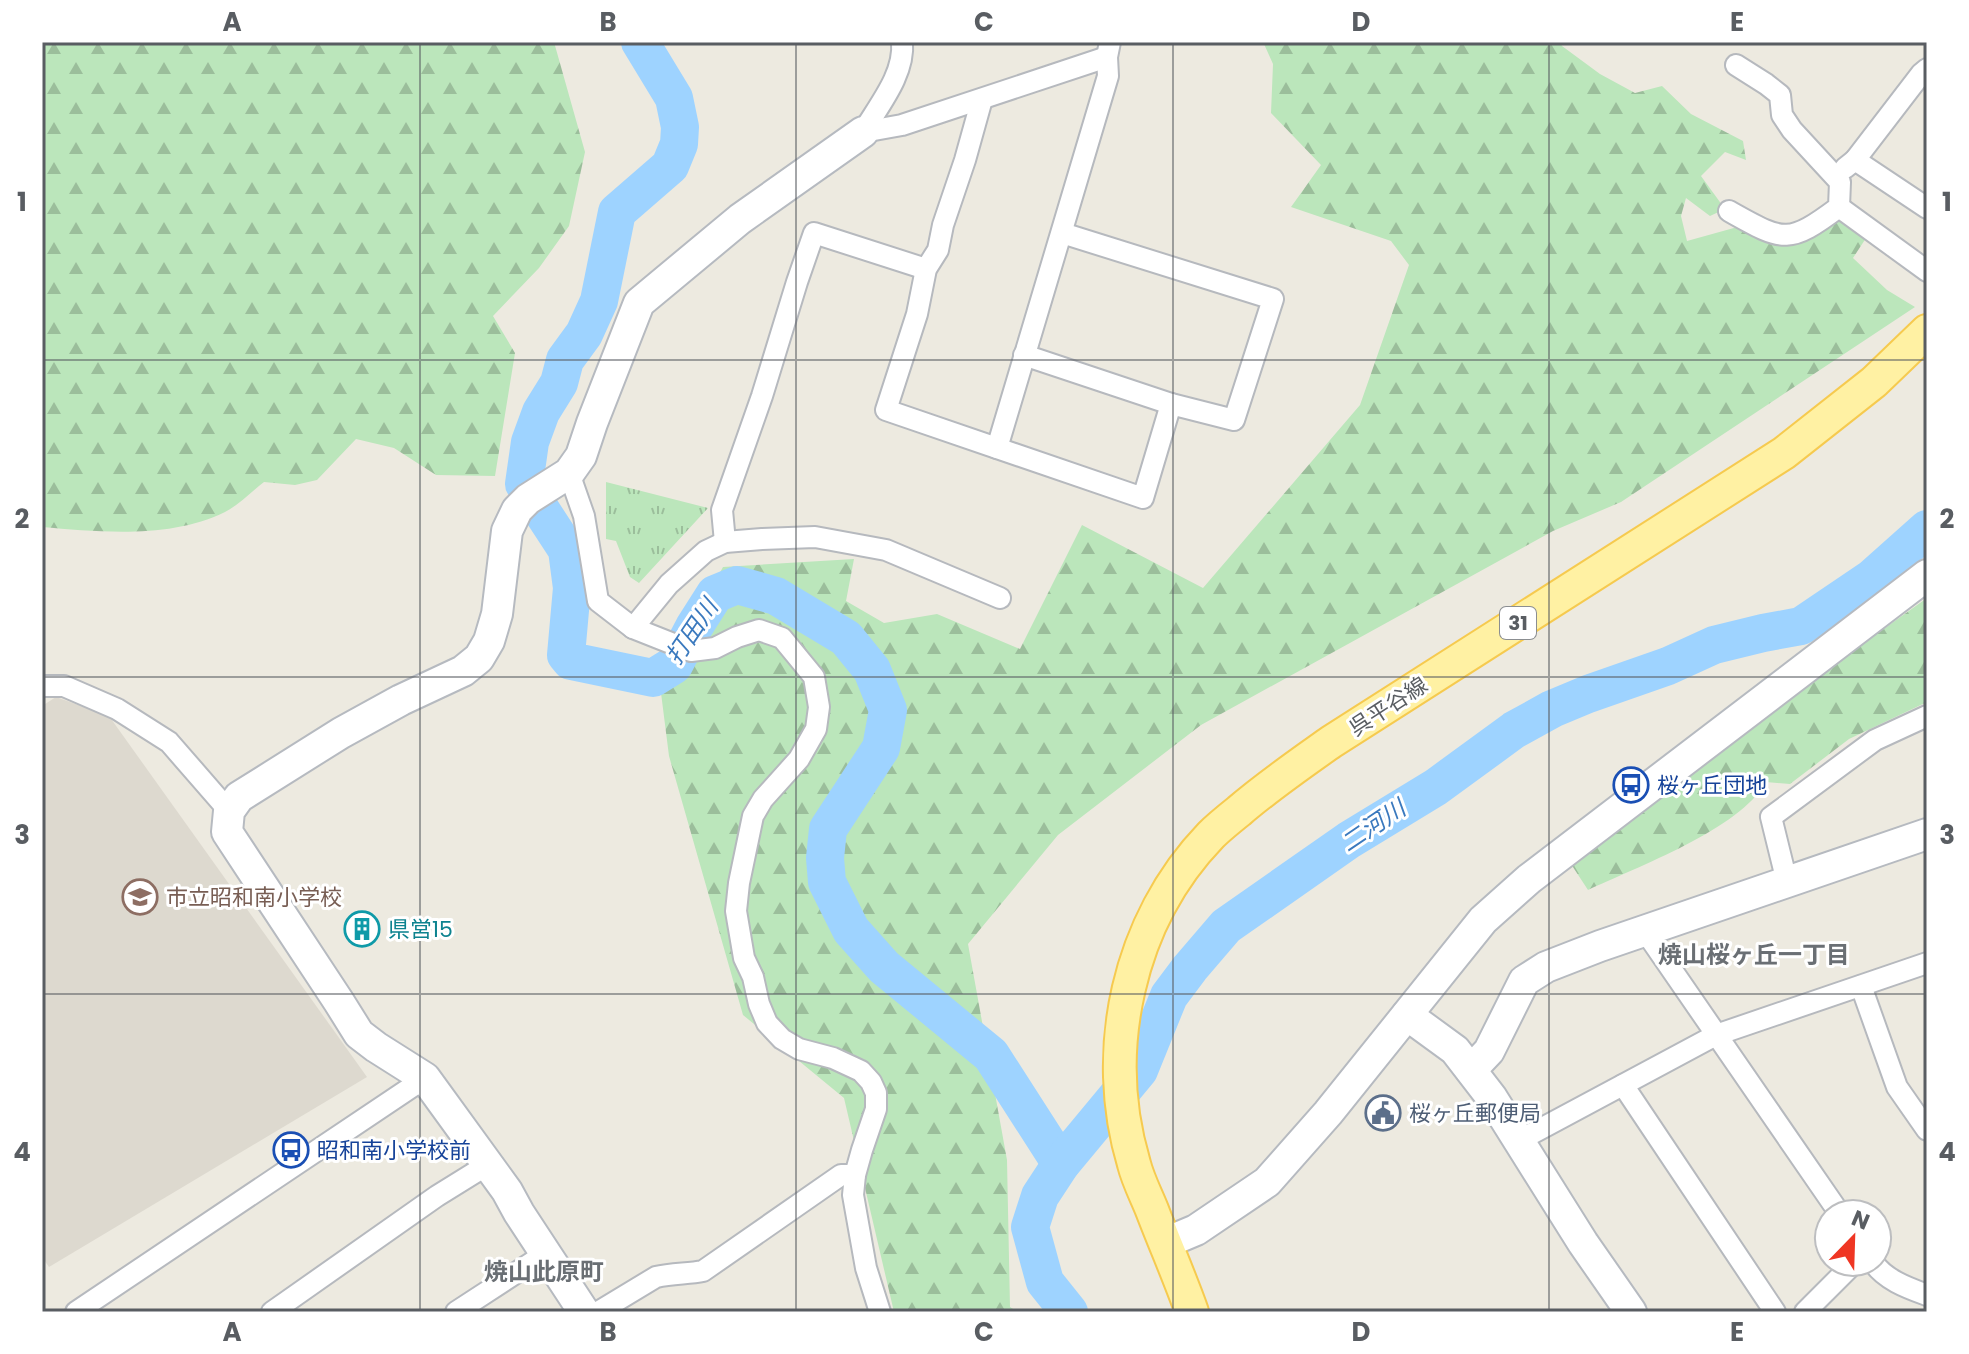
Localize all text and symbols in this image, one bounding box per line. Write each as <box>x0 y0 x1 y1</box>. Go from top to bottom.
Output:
text: A <box>222 4 242 40</box>
text: B <box>599 4 617 40</box>
text: C <box>974 4 994 40</box>
text: D <box>1352 4 1371 40</box>
text: E <box>1730 4 1744 40</box>
text: 1 <box>17 184 27 220</box>
text: 1 <box>1942 184 1952 220</box>
text: 2 <box>15 501 30 537</box>
text: 2 <box>1940 501 1955 537</box>
water label: 打田川 <box>658 590 727 671</box>
road number: 31 <box>1500 607 1536 639</box>
street label: 呉平谷線 <box>1343 669 1434 743</box>
bus stop icon: 桜ヶ丘団地 <box>1612 766 1650 804</box>
place label: 桜ヶ丘団地 <box>1657 770 1767 801</box>
water label: 二河川 <box>1334 790 1414 859</box>
text: 3 <box>14 817 30 853</box>
text: 3 <box>1939 817 1955 853</box>
school or university icon: 市立昭和南小学校 <box>121 878 159 916</box>
place label: 市立昭和南小学校 <box>166 882 342 913</box>
building icon: 県営15 <box>343 910 381 948</box>
place label: 県営15 <box>388 914 453 945</box>
district label: 焼山桜ヶ丘一丁目 <box>1658 938 1850 971</box>
public building icon: 桜ヶ丘郵便局 <box>1364 1094 1402 1132</box>
place label: 桜ヶ丘郵便局 <box>1409 1098 1541 1129</box>
bus stop icon: 昭和南小学校前 <box>272 1131 310 1169</box>
text: 4 <box>13 1134 31 1170</box>
text: 4 <box>1938 1134 1956 1170</box>
place label: 昭和南小学校前 <box>317 1135 471 1166</box>
north arrow <box>1813 1198 1893 1278</box>
text: N <box>1847 1203 1874 1238</box>
district label: 焼山此原町 <box>484 1255 604 1288</box>
text: A <box>222 1314 242 1350</box>
text: B <box>599 1314 617 1350</box>
text: C <box>974 1314 994 1350</box>
text: D <box>1352 1314 1371 1350</box>
text: E <box>1730 1314 1744 1350</box>

